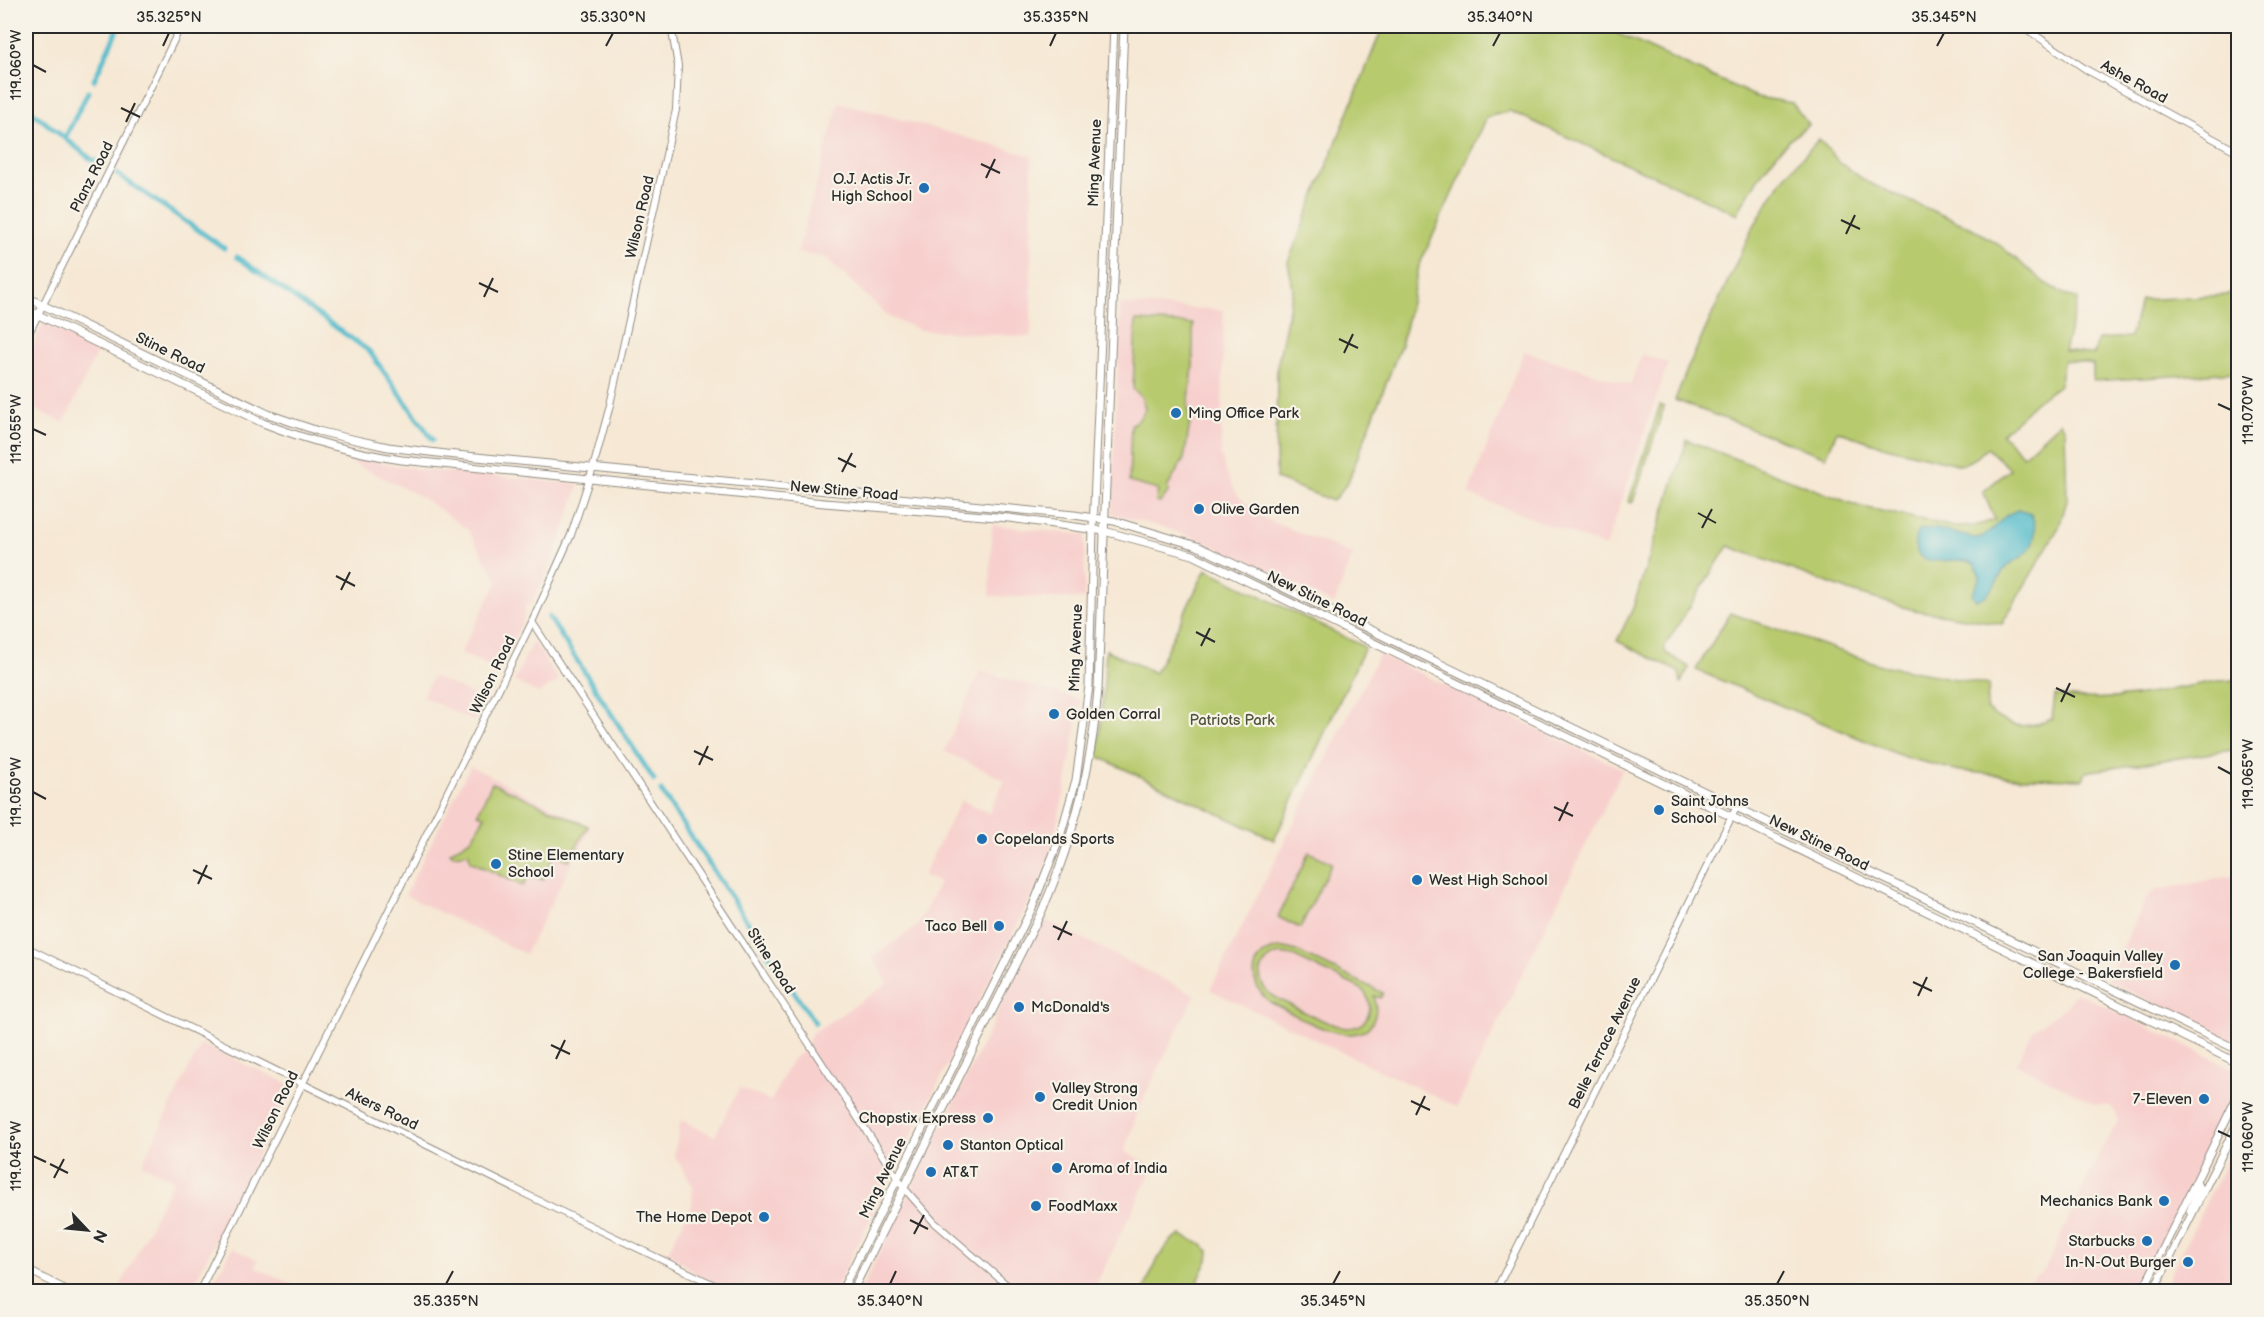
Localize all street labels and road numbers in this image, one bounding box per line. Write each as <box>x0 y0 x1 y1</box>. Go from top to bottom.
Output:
street label: Ashe Road <box>2097 56 2171 108</box>
street label: Ming Avenue <box>1084 119 1106 207</box>
street label: Planz Road <box>66 138 118 216</box>
street label: Wilson Road <box>621 174 659 260</box>
street label: Stine Road <box>132 328 208 378</box>
street label: New Stine Road <box>789 477 899 505</box>
street label: New Stine Road <box>1264 567 1370 631</box>
street label: Ming Avenue <box>1065 604 1087 692</box>
street label: Wilson Road <box>466 633 520 717</box>
street label: New Stine Road <box>1766 811 1872 875</box>
street label: Stine Road <box>743 924 799 998</box>
street label: Belle Terrace Avenue <box>1565 974 1645 1112</box>
street label: Wilson Road <box>249 1068 303 1152</box>
street label: Akers Road <box>343 1083 421 1135</box>
street label: Ming Avenue <box>855 1134 911 1222</box>

